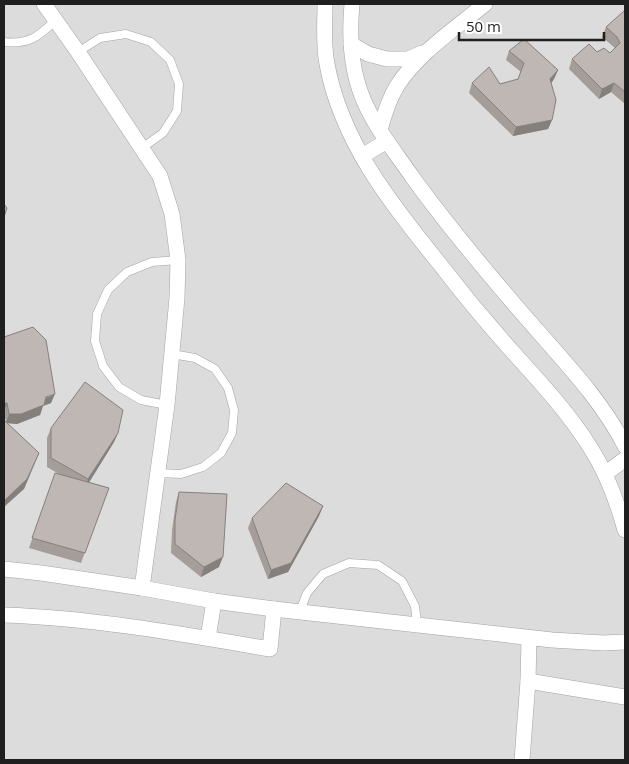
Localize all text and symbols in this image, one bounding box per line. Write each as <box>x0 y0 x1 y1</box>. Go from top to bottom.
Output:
scale bar <box>459 10 604 42</box>
text: 50 m <box>466 16 501 36</box>

